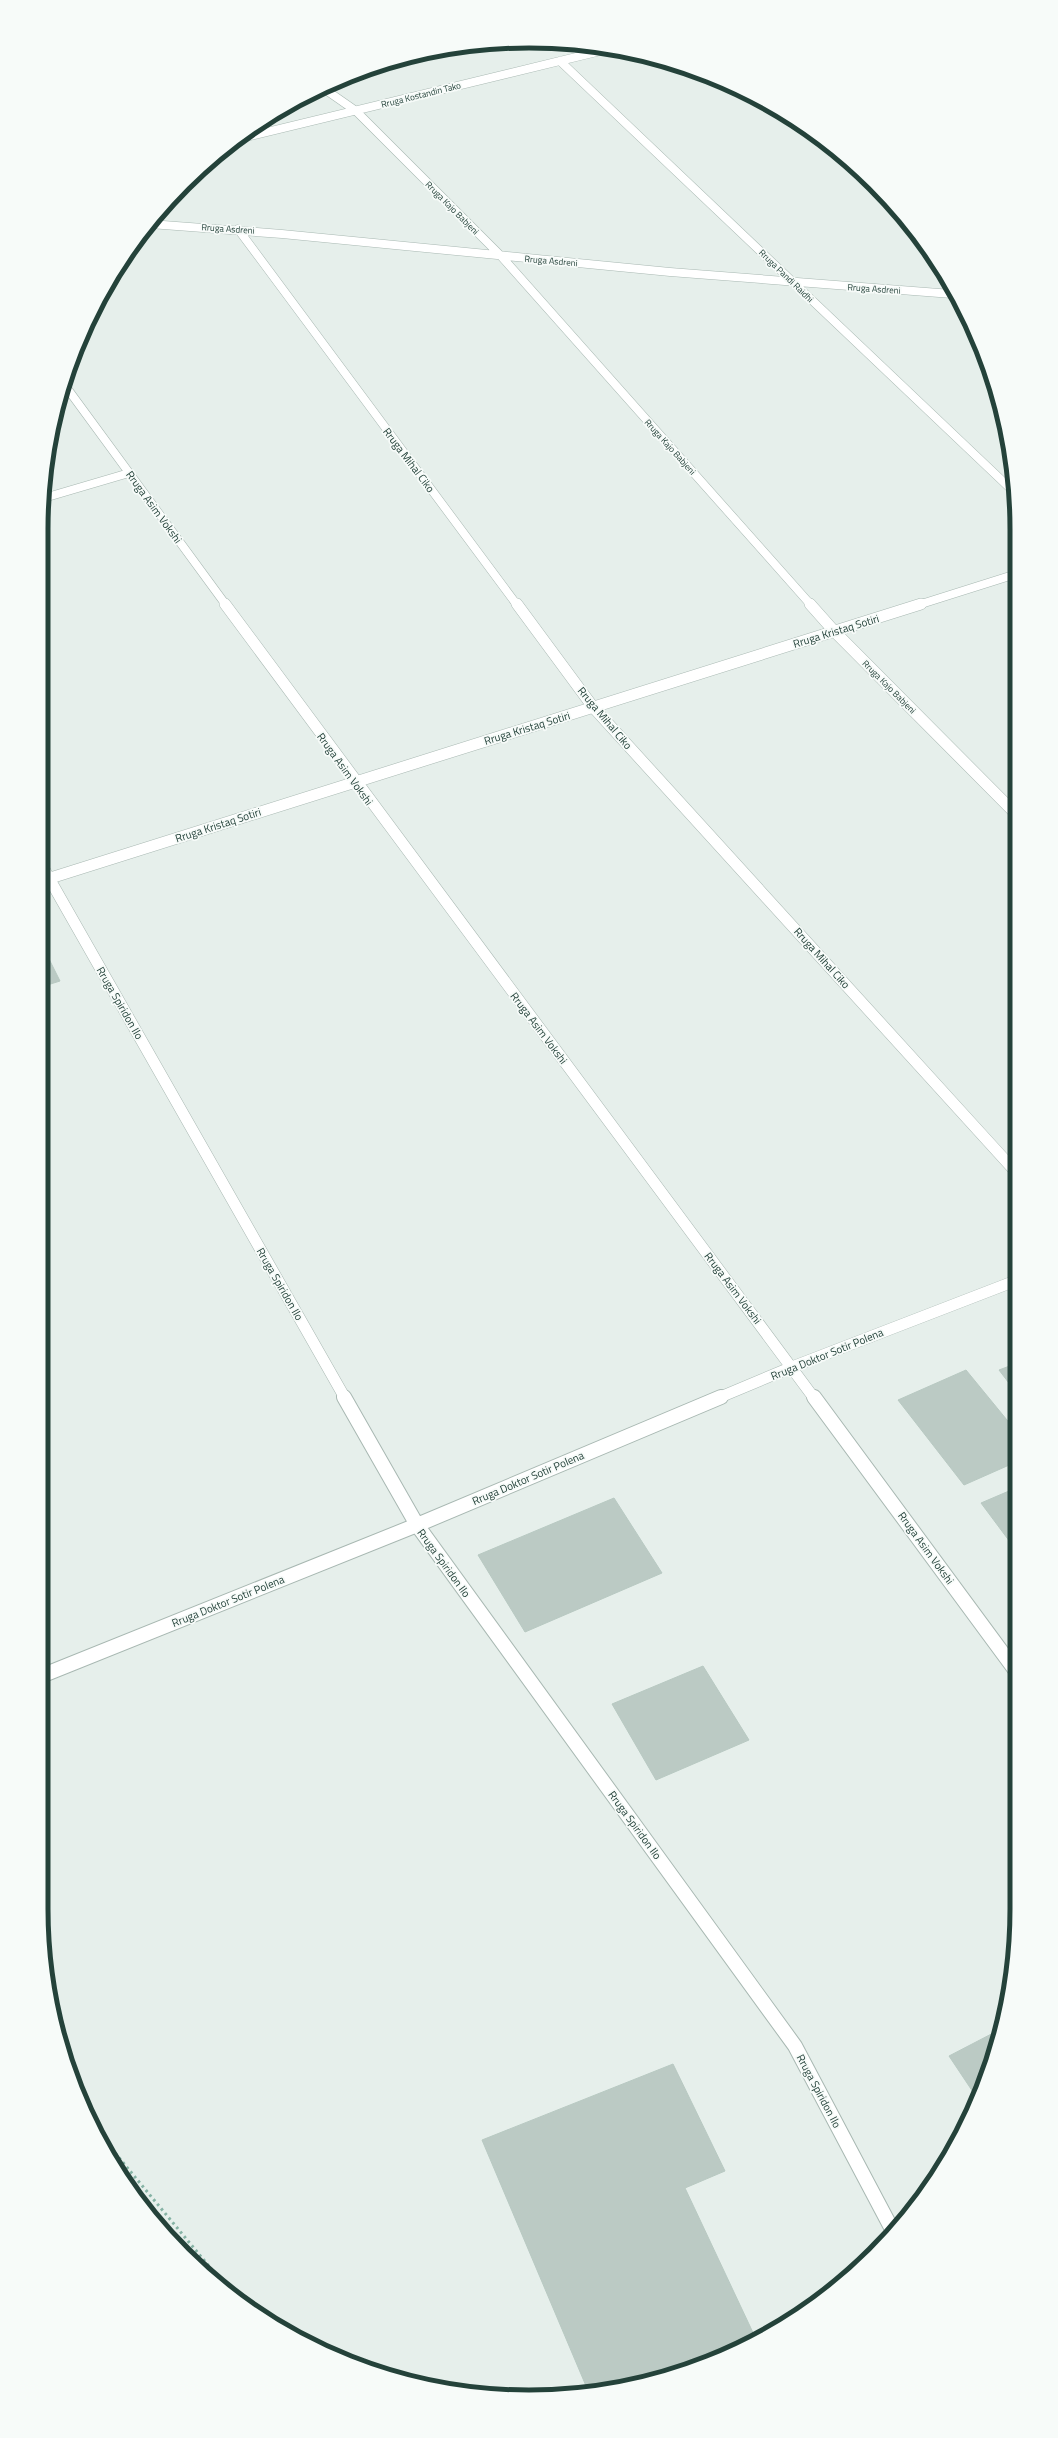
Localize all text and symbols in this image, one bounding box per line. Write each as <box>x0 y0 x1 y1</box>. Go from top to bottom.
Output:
street label: Rruga Kostandin Tako <box>380 78 462 111</box>
street label: Rruga Kajo Babjeni <box>423 178 482 237</box>
street label: Rruga Asdreni <box>201 220 255 237</box>
street label: Rruga Pandi Raidhi <box>756 246 817 305</box>
street label: Rruga Asdreni <box>524 252 578 269</box>
street label: Rruga Asdreni <box>847 280 901 297</box>
street label: Rruga Kajo Babjeni <box>642 416 699 477</box>
street label: Rruga Mihal Ciko <box>379 424 439 496</box>
street label: Rruga Asim Vokshi <box>122 467 186 547</box>
street label: Rruga Kristaq Sotiri <box>791 610 881 652</box>
street label: Rruga Kajo Babjeni <box>860 657 919 716</box>
street label: Rruga Mihal Ciko <box>574 683 636 753</box>
street label: Rruga Kristaq Sotiri <box>482 707 572 749</box>
street label: Rruga Asim Vokshi <box>313 729 377 809</box>
street label: Rruga Kristaq Sotiri <box>173 804 263 846</box>
street label: Rruga Mihal Ciko <box>790 924 854 992</box>
street label: Rruga Spiridon Ilo <box>93 964 147 1042</box>
street label: Rruga Asim Vokshi <box>507 989 571 1067</box>
street label: Rruga Spiridon Ilo <box>253 1245 307 1323</box>
street label: Rruga Asim Vokshi <box>701 1249 765 1327</box>
street label: Rruga Doktor Sotir Polena <box>768 1324 886 1384</box>
street label: Rruga Doktor Sotir Polena <box>470 1447 587 1509</box>
street label: Rruga Asim Vokshi <box>894 1508 958 1588</box>
street label: Rruga Spiridon Ilo <box>414 1525 475 1601</box>
street label: Rruga Doktor Sotir Polena <box>169 1571 287 1631</box>
street label: Rruga Spiridon Ilo <box>605 1787 666 1863</box>
street label: Rruga Spiridon Ilo <box>793 2051 845 2131</box>

